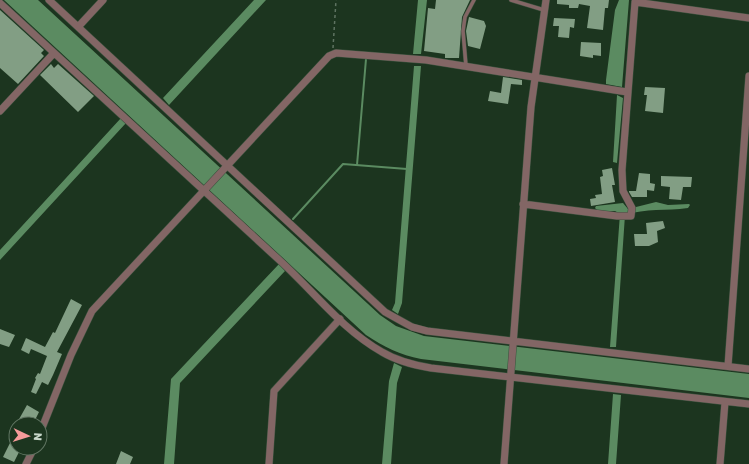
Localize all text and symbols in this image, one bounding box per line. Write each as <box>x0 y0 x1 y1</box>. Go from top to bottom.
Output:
north arrow <box>8 416 48 456</box>
text: N <box>31 432 44 441</box>

